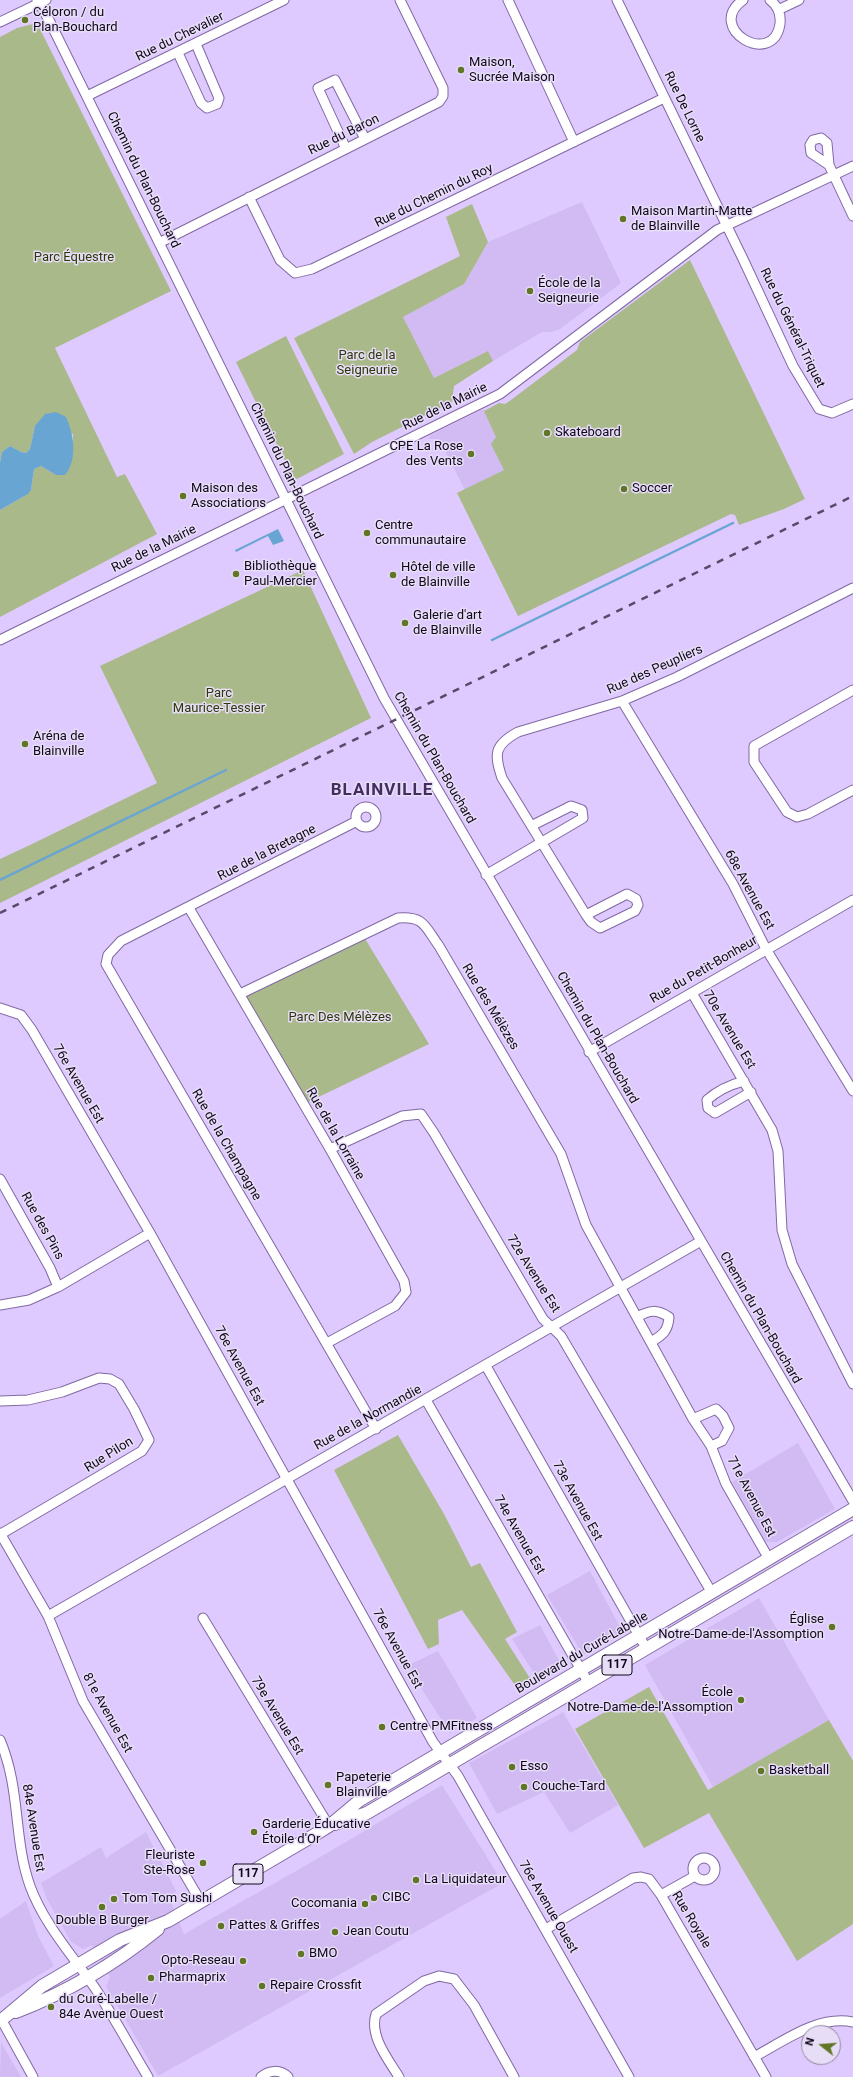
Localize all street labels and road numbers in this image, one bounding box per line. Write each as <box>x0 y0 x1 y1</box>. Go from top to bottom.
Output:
street label: Rue du Chevalier <box>133 9 227 65</box>
street label: Rue De Lorne <box>660 69 708 145</box>
street label: Chemin du Plan-Bouchard <box>103 109 183 251</box>
street label: Rue du Baron <box>306 111 382 159</box>
street label: Rue du Chemin du Roy <box>372 161 496 231</box>
street label: Rue du Général-Triquet <box>756 266 828 390</box>
street label: Rue de la Mairie <box>400 380 490 434</box>
street label: Chemin du Plan-Bouchard <box>246 400 326 542</box>
street label: Rue de la Mairie <box>109 522 199 576</box>
street label: Rue des Peupliers <box>605 642 705 698</box>
street label: Chemin du Plan-Bouchard <box>390 689 478 827</box>
street label: Rue de la Bretagne <box>215 821 319 885</box>
street label: 68e Avenue Est <box>721 847 777 933</box>
street label: Rue du Petit-Bonheur <box>647 933 761 1007</box>
street label: Rue des Mélèzes <box>458 961 522 1053</box>
street label: Chemin du Plan-Bouchard <box>553 969 641 1107</box>
street label: 70e Avenue Est <box>699 988 759 1072</box>
street label: 76e Avenue Est <box>49 1042 107 1126</box>
street label: Rue de la Lorraine <box>302 1085 368 1183</box>
street label: Rue de la Champagne <box>188 1087 264 1203</box>
street label: Rue des Pins <box>17 1190 67 1262</box>
street label: 72e Avenue Est <box>503 1232 563 1316</box>
street label: Chemin du Plan-Bouchard <box>716 1249 804 1387</box>
street label: 76e Avenue Est <box>211 1323 267 1409</box>
street label: Rue de la Normandie <box>312 1382 424 1454</box>
street label: Rue Pilon <box>82 1434 136 1476</box>
street label: 71e Avenue Est <box>723 1454 779 1540</box>
street label: 73e Avenue Est <box>549 1458 605 1544</box>
street label: 74e Avenue Est <box>490 1493 548 1577</box>
street label: 76e Avenue Est <box>369 1606 425 1692</box>
street label: Boulevard du Curé-Labelle <box>513 1609 651 1697</box>
road number: 117 <box>602 1655 632 1675</box>
street label: 81e Avenue Est <box>79 1670 135 1756</box>
street label: 79e Avenue Est <box>247 1674 307 1758</box>
street label: 84e Avenue Est <box>18 1783 48 1873</box>
street label: 76e Avenue Ouest <box>515 1858 581 1956</box>
road number: 117 <box>233 1864 263 1884</box>
street label: Rue Royale <box>668 1889 714 1951</box>

